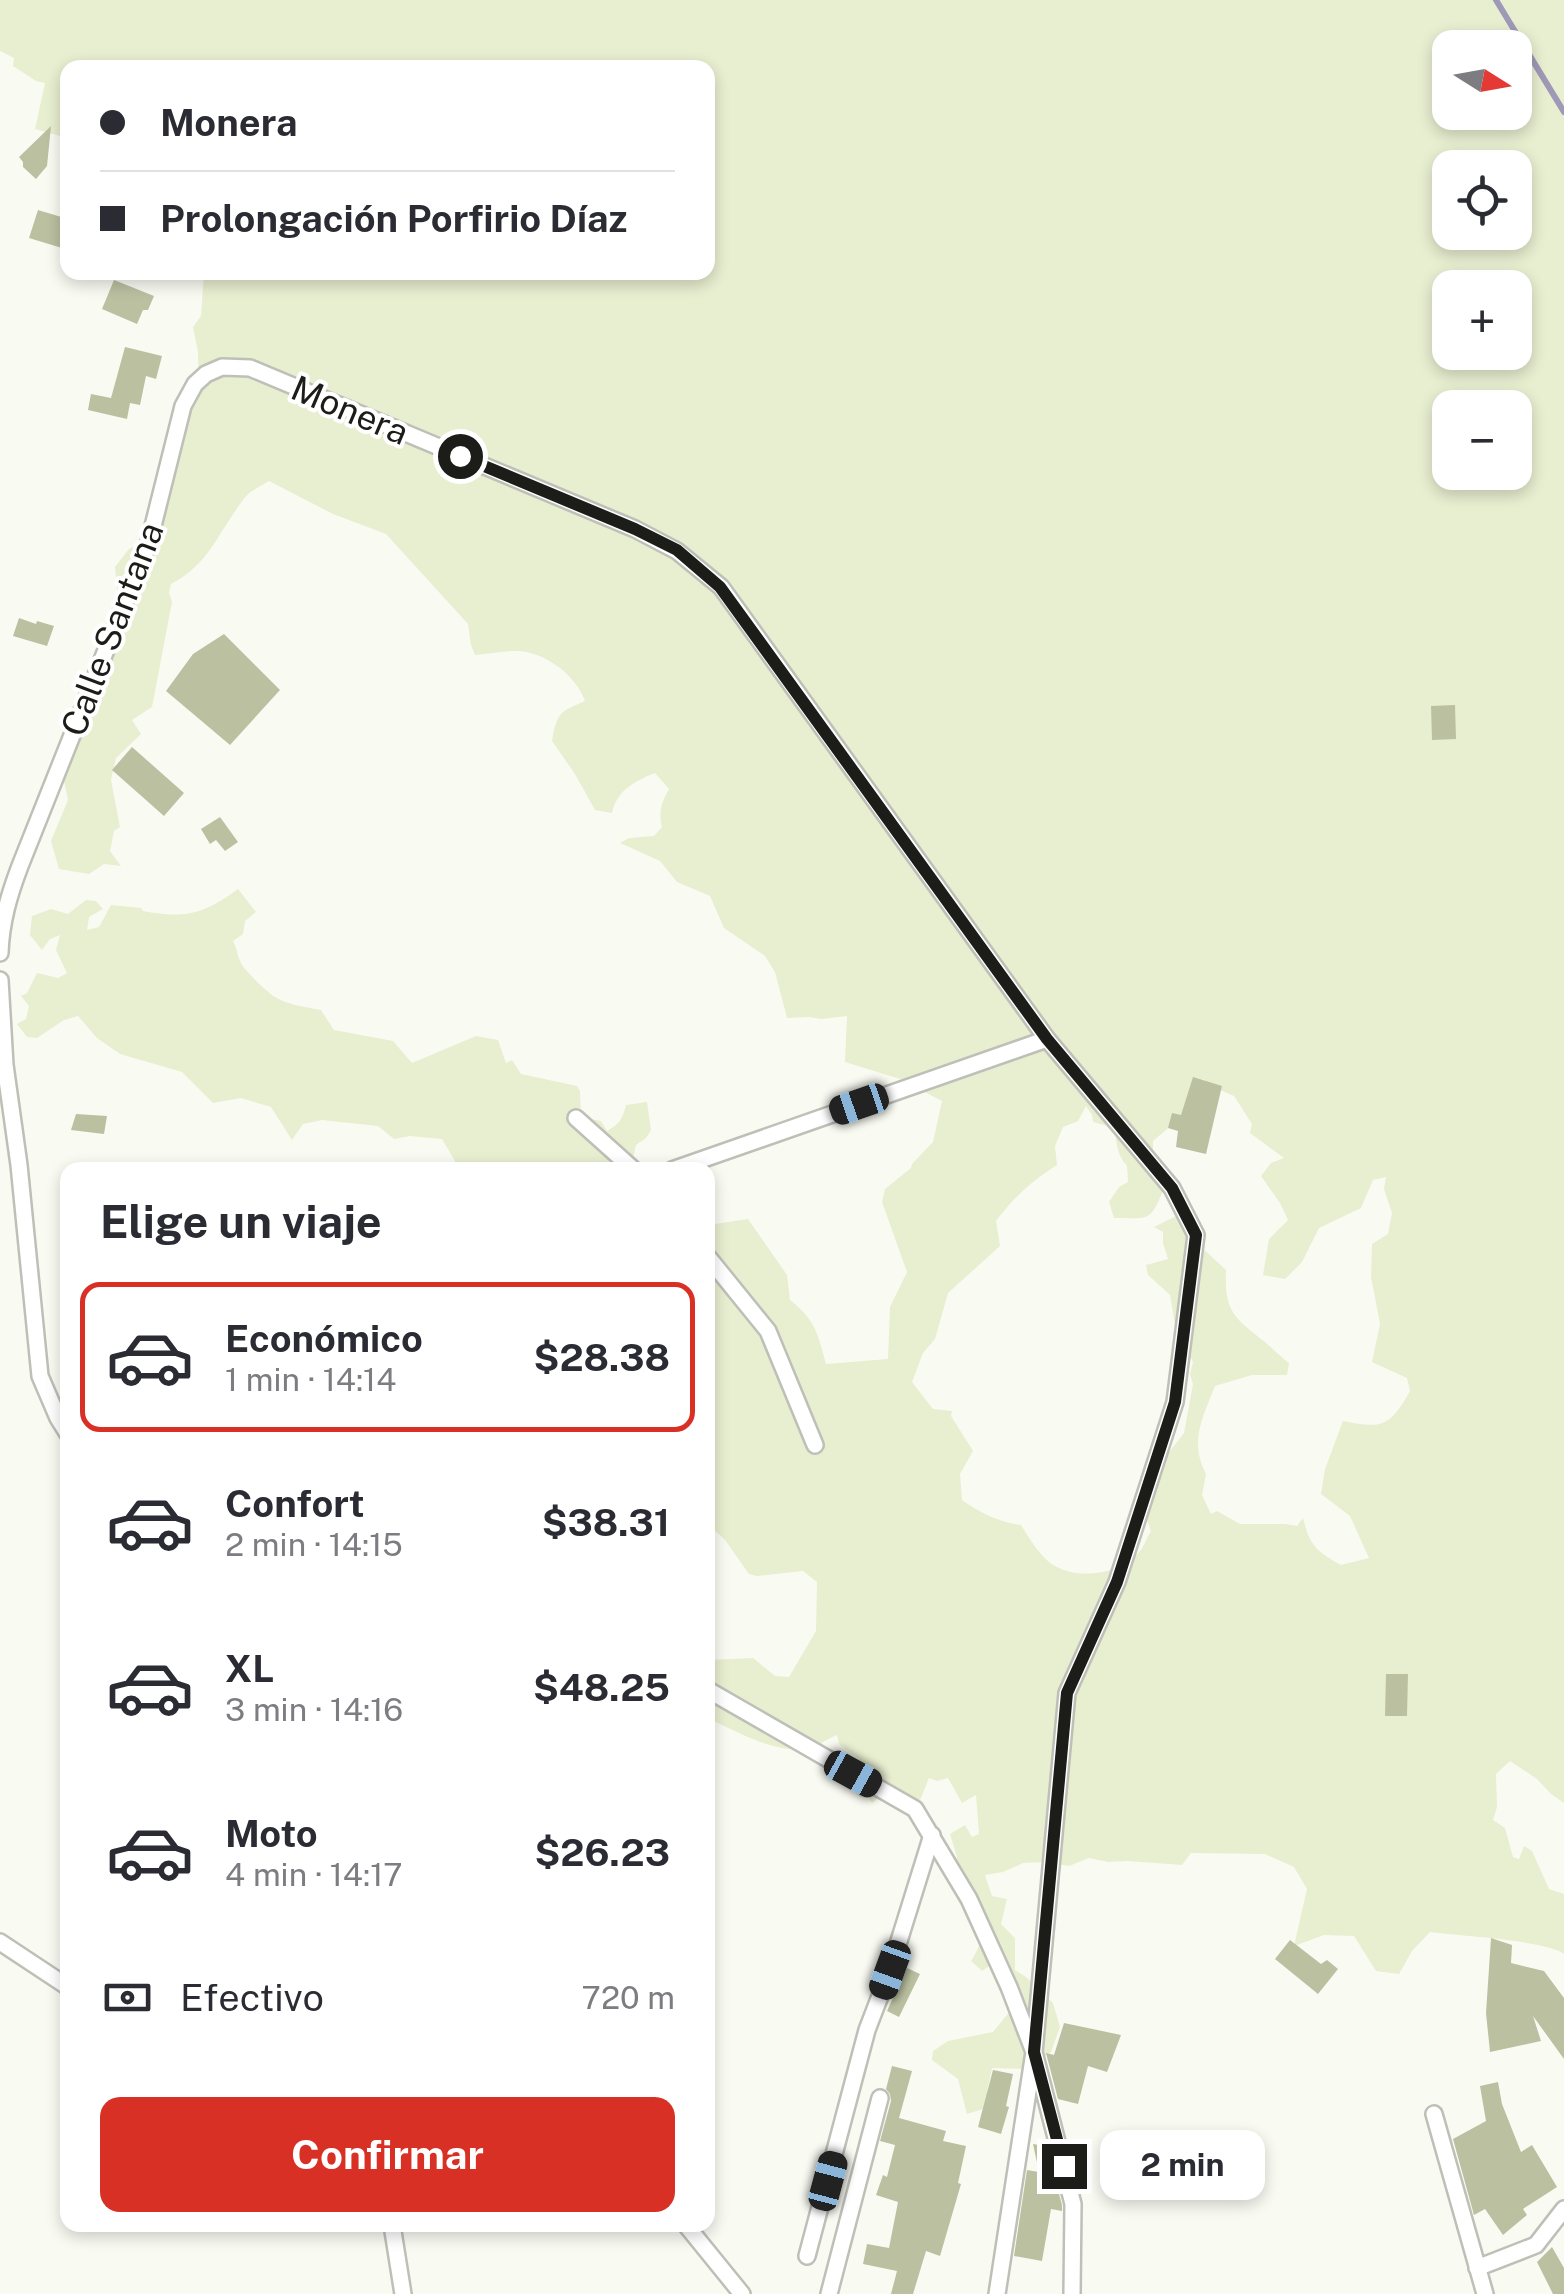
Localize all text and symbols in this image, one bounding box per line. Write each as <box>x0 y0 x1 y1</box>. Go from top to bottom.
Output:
north arrow <box>1432 30 1532 130</box>
map controls <box>1432 30 1532 490</box>
text: Monera <box>160 100 297 145</box>
button: locate <box>1432 150 1532 250</box>
text: Prolongación Porfirio Díaz <box>160 196 627 241</box>
button: + <box>1432 270 1532 370</box>
street label: Monera <box>285 367 415 453</box>
button: − <box>1432 390 1532 490</box>
route start <box>438 434 483 479</box>
street label: Calle Santana <box>52 516 172 742</box>
car <box>826 1080 892 1128</box>
text: Elige un viaje <box>100 1195 382 1248</box>
icon: car <box>105 1312 195 1402</box>
text: Económico <box>225 1316 423 1361</box>
text: $28.38 <box>534 1335 670 1380</box>
text: 1 min · 14:14 <box>225 1361 396 1398</box>
icon: car <box>105 1477 195 1567</box>
text: Confort <box>225 1481 365 1526</box>
text: $38.31 <box>542 1500 670 1545</box>
text: 2 min · 14:15 <box>225 1526 403 1563</box>
icon: car <box>105 1642 195 1732</box>
text: XL <box>225 1646 274 1691</box>
text: $48.25 <box>533 1665 670 1710</box>
text: 3 min · 14:16 <box>225 1691 403 1728</box>
car <box>819 1746 887 1802</box>
icon: car <box>105 1807 195 1897</box>
text: Moto <box>225 1811 318 1856</box>
text: $26.23 <box>535 1830 670 1875</box>
text: 4 min · 14:17 <box>225 1856 402 1893</box>
car <box>866 1937 914 2003</box>
icon: cash <box>100 1970 155 2025</box>
text: Efectivo <box>180 1975 324 2020</box>
text: 720 m <box>581 1979 675 2016</box>
button: Confirmar <box>100 2097 675 2212</box>
callout: 2 min <box>1099 2131 1264 2201</box>
route end <box>1042 2144 1087 2189</box>
text: 2 min <box>1141 2146 1224 2183</box>
car <box>806 2148 850 2214</box>

